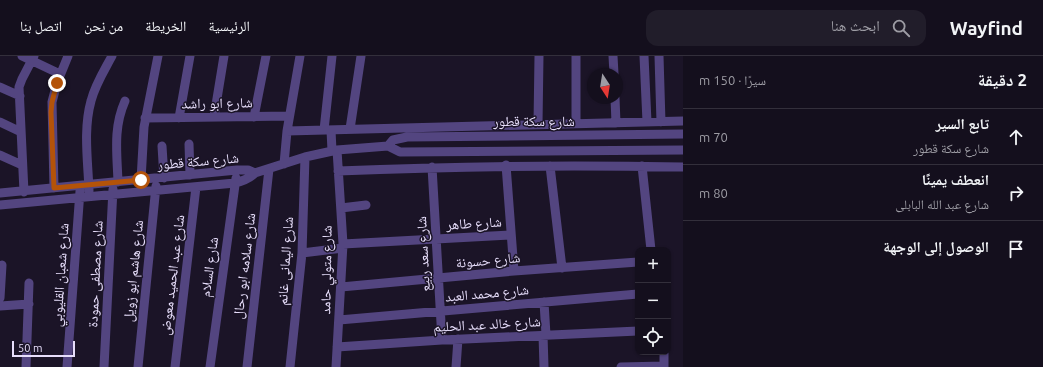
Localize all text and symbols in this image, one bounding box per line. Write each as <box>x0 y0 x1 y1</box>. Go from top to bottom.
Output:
search box <box>646 10 926 46</box>
text: ابحث هنا <box>831 17 880 34</box>
icon: search <box>890 17 912 39</box>
text: Wayfind <box>950 17 1023 39</box>
text: اتصل بنا <box>20 18 62 34</box>
text: من نحن <box>84 18 123 34</box>
text: الخريطة <box>145 18 186 34</box>
text: الرئيسية <box>208 18 250 34</box>
north arrow <box>587 68 623 104</box>
text: 2 دقيقة <box>978 70 1027 89</box>
text: سيرًا · 150 m <box>699 73 766 87</box>
route end <box>48 74 66 92</box>
street label: شارع ابو راشد <box>181 94 253 114</box>
street label: شارع سكة قطور <box>492 113 575 131</box>
text: تابع السير <box>935 115 989 132</box>
icon: ahead <box>1005 126 1027 148</box>
text: 70 m <box>699 130 728 144</box>
text: شارع سكة قطور <box>913 141 989 155</box>
street label: شارع سكة قطور <box>156 149 240 175</box>
route start <box>132 171 150 189</box>
text: انعطف يمينًا <box>922 171 989 188</box>
icon: right <box>1005 182 1027 204</box>
text: 80 m <box>699 186 728 200</box>
text: شارع عبد الله البابلى <box>895 197 989 211</box>
street label: شارع سلامه ابو رحال <box>230 212 260 320</box>
street label: شارع عبد الحميد معوض <box>157 214 189 336</box>
street label: شارع طاهر <box>445 214 502 234</box>
street label: شارع اليمانى غانم <box>274 216 298 306</box>
street label: شارع سعد ربيع <box>413 216 435 292</box>
street label: شارع هاشم ابو زويل <box>120 219 148 323</box>
street label: شارع مصطفى حمودة <box>84 220 108 328</box>
street label: شارع شعبان القليوبي <box>48 223 75 328</box>
street label: شارع متولي حامد <box>317 225 338 315</box>
street label: شارع السلام <box>197 236 223 298</box>
text: الوصول إلى الوجهة <box>883 238 989 255</box>
icon: arrive <box>1005 238 1027 260</box>
map controls <box>635 247 671 355</box>
button: + <box>635 247 671 283</box>
street label: شارع حسونة <box>455 249 521 273</box>
street label: شارع محمد العبد <box>444 281 530 307</box>
button: − <box>635 283 671 319</box>
street label: شارع خالد عبد الحليم <box>433 313 541 337</box>
button: locate <box>635 319 671 355</box>
scale bar <box>12 339 75 358</box>
text: 50 m <box>18 342 42 354</box>

